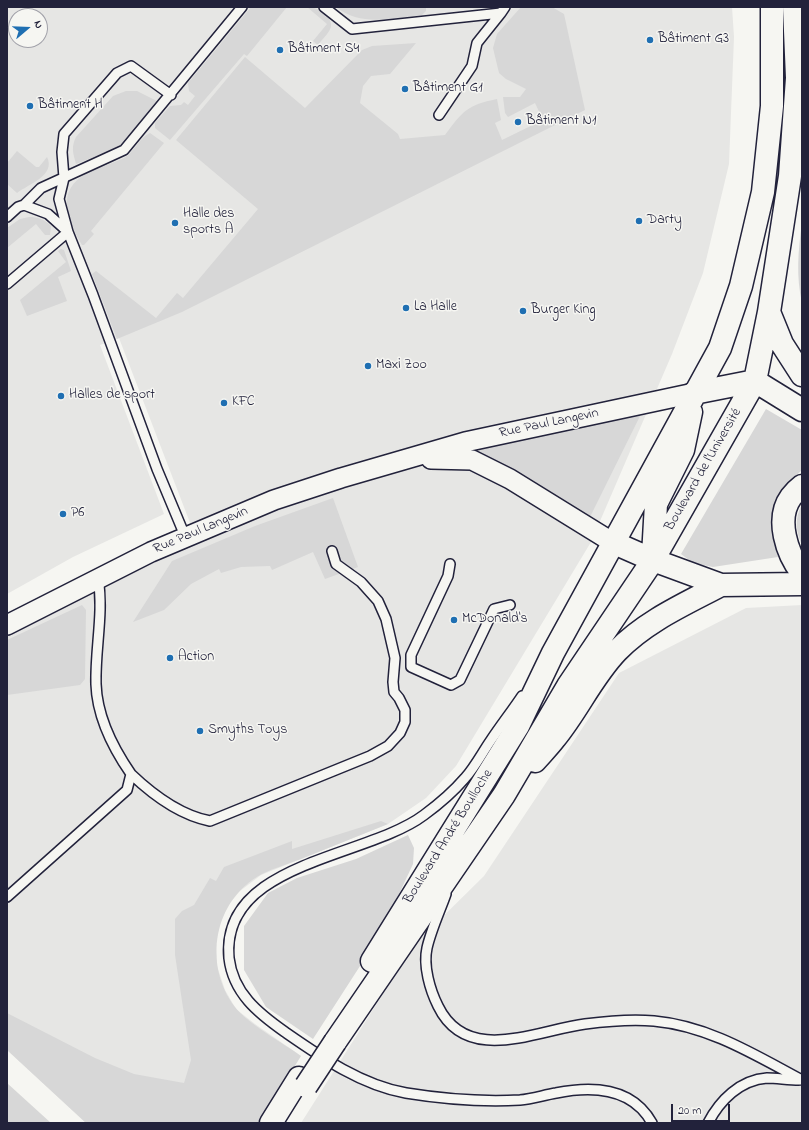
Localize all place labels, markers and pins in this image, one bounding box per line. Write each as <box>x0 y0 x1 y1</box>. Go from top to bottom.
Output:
place label: Bâtiment G3 <box>658 32 729 48</box>
marker: Bâtiment G3 <box>645 35 655 45</box>
place label: Bâtiment S4 <box>288 42 359 58</box>
marker: Bâtiment S4 <box>275 45 285 55</box>
place label: Bâtiment G1 <box>413 81 483 97</box>
marker: Bâtiment G1 <box>400 84 410 94</box>
place label: Bâtiment H <box>38 98 103 114</box>
marker: Bâtiment H <box>25 101 35 111</box>
place label: Bâtiment N1 <box>526 114 596 130</box>
marker: Bâtiment N1 <box>513 117 523 127</box>
place label: Halle des sports A <box>183 207 234 240</box>
place label: Darty <box>647 213 682 229</box>
marker: Darty <box>634 216 644 226</box>
marker: Halle des sports A <box>170 218 180 228</box>
place label: La Halle <box>414 300 457 316</box>
marker: La Halle <box>401 303 411 313</box>
place label: Burger King <box>531 303 596 319</box>
marker: Burger King <box>518 306 528 316</box>
place label: Maxi Zoo <box>376 358 427 374</box>
marker: Maxi Zoo <box>363 361 373 371</box>
place label: Halles de sport <box>69 388 155 404</box>
marker: Halles de sport <box>56 391 66 401</box>
place label: KFC <box>232 395 254 411</box>
marker: KFC <box>219 398 229 408</box>
place label: P6 <box>71 506 84 522</box>
marker: P6 <box>58 509 68 519</box>
place label: McDonald's <box>462 612 528 628</box>
marker: McDonald's <box>449 615 459 625</box>
place label: Action <box>178 650 214 666</box>
marker: Action <box>165 653 175 663</box>
place label: Smyths Toys <box>208 723 287 739</box>
marker: Smyths Toys <box>195 726 205 736</box>

